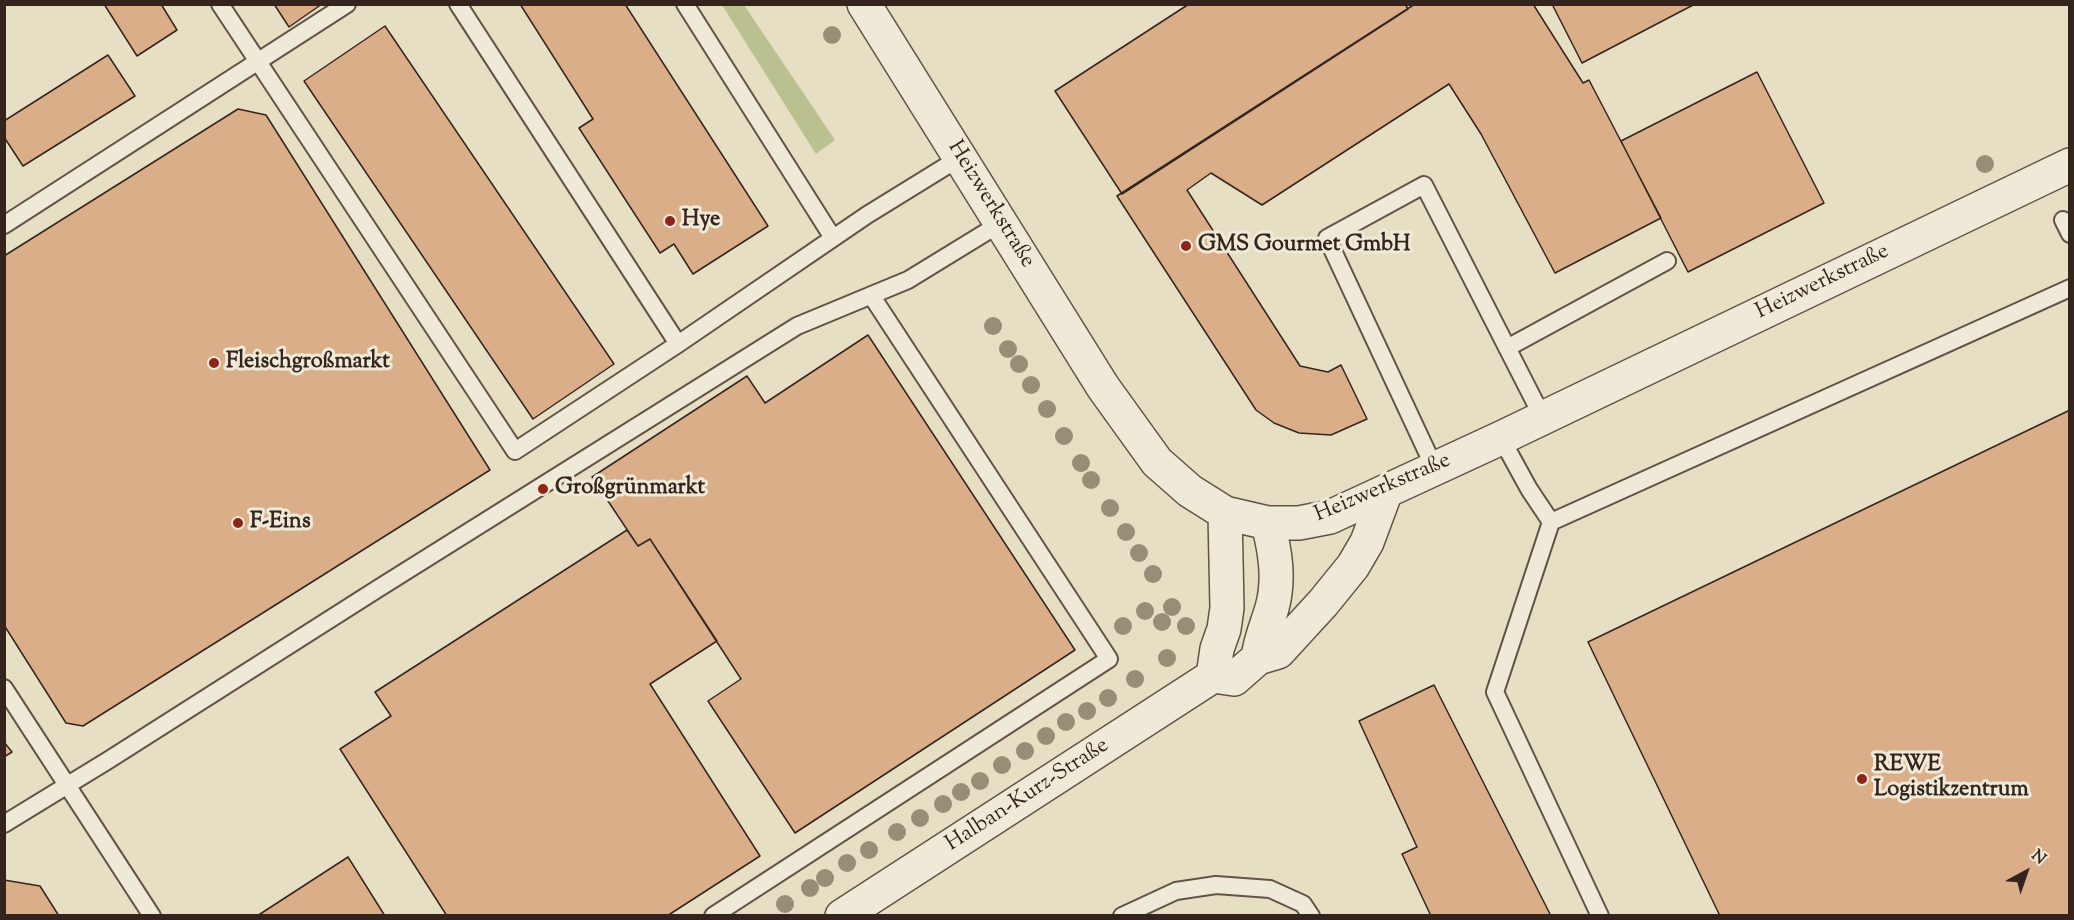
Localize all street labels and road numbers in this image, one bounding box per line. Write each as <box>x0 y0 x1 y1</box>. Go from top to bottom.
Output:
street label: Heizwerkstraße <box>940 137 1040 273</box>
street label: Heizwerkstraße <box>1752 239 1894 327</box>
street label: Heizwerkstraße <box>1311 449 1455 529</box>
street label: Halban-Kurz-Straße <box>942 733 1114 859</box>

